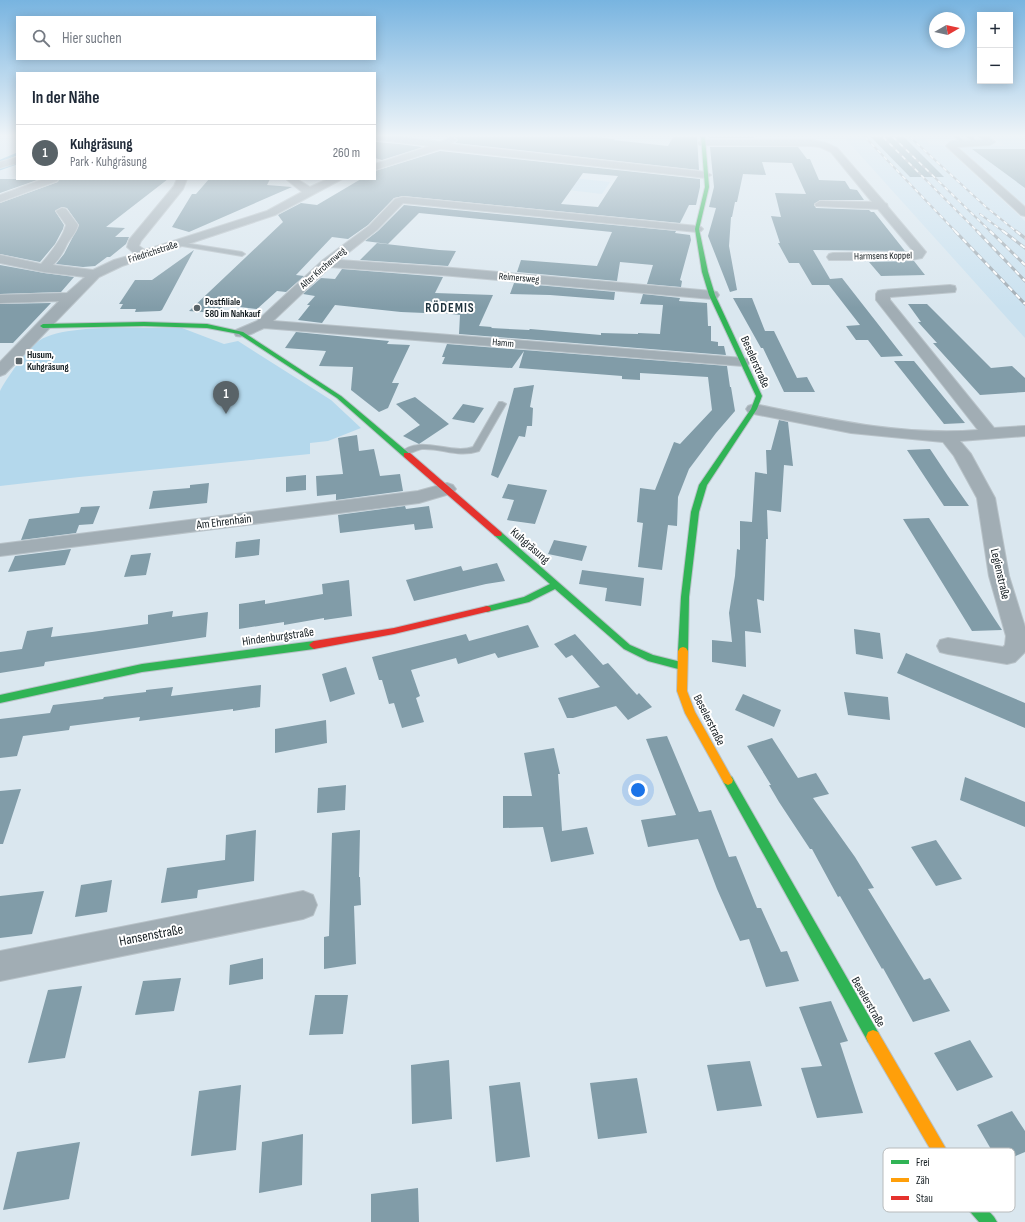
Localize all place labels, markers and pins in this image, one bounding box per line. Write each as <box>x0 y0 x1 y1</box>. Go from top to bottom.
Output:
place label: Postfiliale 580 im Nahkauf <box>205 296 261 320</box>
marker: Postfiliale 580 im Nahkauf <box>192 303 202 313</box>
place label: Husum, Kuhgräsung <box>27 349 70 373</box>
marker: Husum, Kuhgräsung <box>14 356 24 366</box>
pin: 1 <box>213 381 239 414</box>

